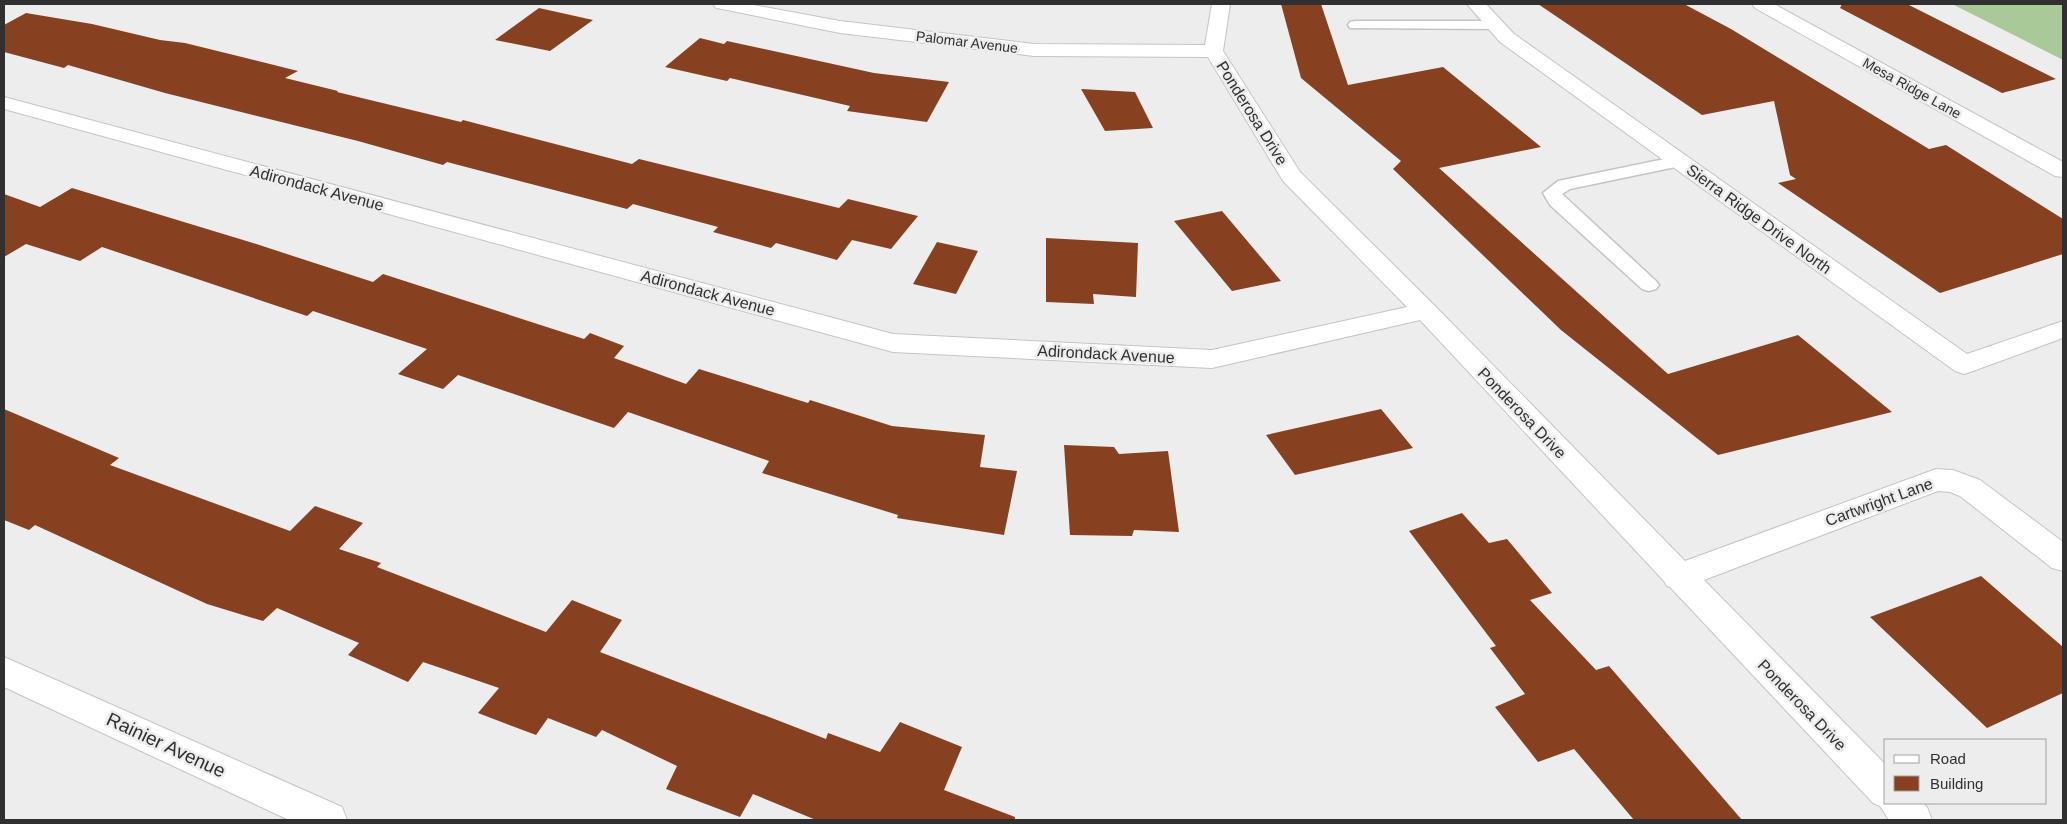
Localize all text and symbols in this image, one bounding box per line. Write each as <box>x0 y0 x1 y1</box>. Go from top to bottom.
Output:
street label: Palomar Avenue <box>915 28 1019 56</box>
street label: Mesa Ridge Lane <box>1860 54 1964 122</box>
street label: Ponderosa Drive <box>1213 58 1291 168</box>
street label: Sierra Ridge Drive North <box>1684 161 1834 277</box>
street label: Adirondack Avenue <box>248 162 386 214</box>
street label: Adirondack Avenue <box>639 267 777 319</box>
street label: Adirondack Avenue <box>1037 342 1175 366</box>
street label: Ponderosa Drive <box>1474 364 1570 462</box>
street label: Cartwright Lane <box>1823 475 1935 529</box>
street label: Ponderosa Drive <box>1754 656 1850 754</box>
street label: Rainier Avenue <box>103 708 229 782</box>
legend <box>1884 739 2047 804</box>
text: Road <box>1930 750 1966 767</box>
text: Building <box>1930 775 1983 792</box>

